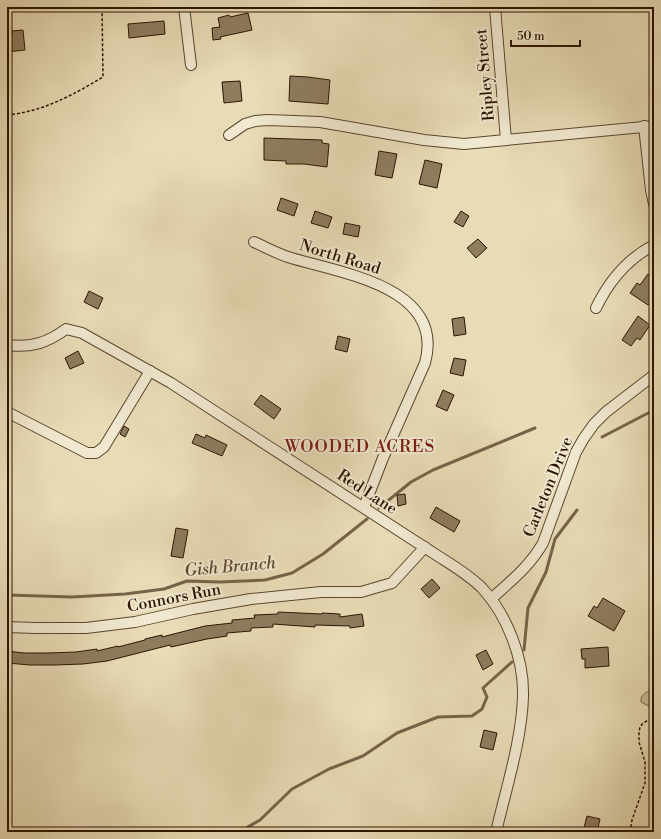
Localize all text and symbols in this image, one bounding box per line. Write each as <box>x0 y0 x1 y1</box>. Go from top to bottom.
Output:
scale bar <box>511 22 580 48</box>
street label: Ripley Street <box>471 28 499 122</box>
text: 50 m <box>517 29 545 44</box>
street label: North Road <box>297 235 383 279</box>
street label: Carleton Drive <box>519 434 577 540</box>
district label: WOODED ACRES <box>284 436 435 458</box>
street label: Red Lane <box>333 465 401 519</box>
water label: Gish Branch <box>183 552 277 582</box>
street label: Connors Run <box>125 579 223 617</box>

